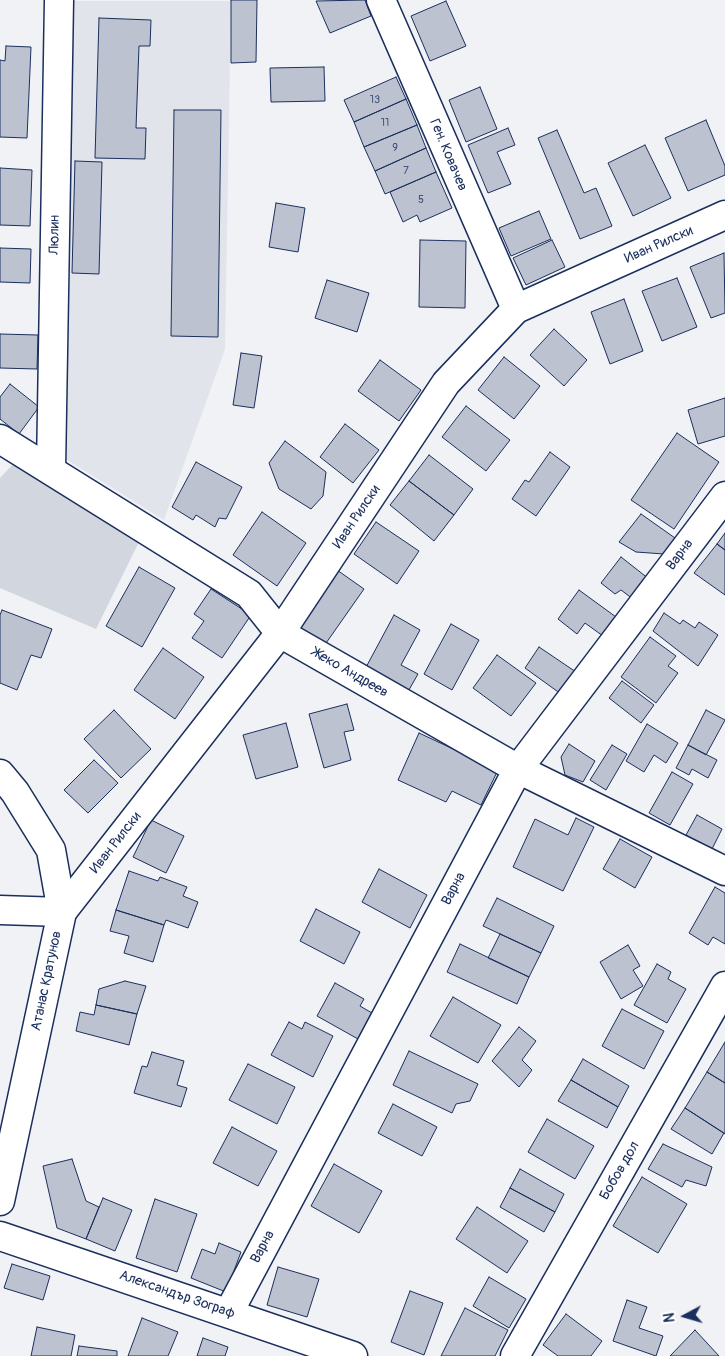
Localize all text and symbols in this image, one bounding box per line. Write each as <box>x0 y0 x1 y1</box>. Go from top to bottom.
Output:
house number: 13 <box>370 93 380 107</box>
house number: 11 <box>381 116 389 130</box>
street label: Ген. Ковачев <box>425 116 471 194</box>
house number: 9 <box>392 141 398 155</box>
house number: 7 <box>403 164 409 178</box>
house number: 5 <box>418 193 424 207</box>
street label: Люлин <box>46 215 64 255</box>
street label: Иван Рилски <box>622 222 696 268</box>
street label: Иван Рилски <box>330 482 384 552</box>
street label: Варна <box>663 536 697 574</box>
street label: Жеко Андреев <box>309 645 391 701</box>
street label: Иван Рилски <box>87 809 145 877</box>
street label: Варна <box>438 870 470 908</box>
street label: Атанас Кратунов <box>28 929 66 1033</box>
street label: Бобов дол <box>597 1139 643 1203</box>
street label: Варна <box>247 1228 279 1266</box>
street label: Александър Зограф <box>117 1267 237 1323</box>
north arrow <box>660 1291 710 1341</box>
text: N <box>661 1312 679 1323</box>

